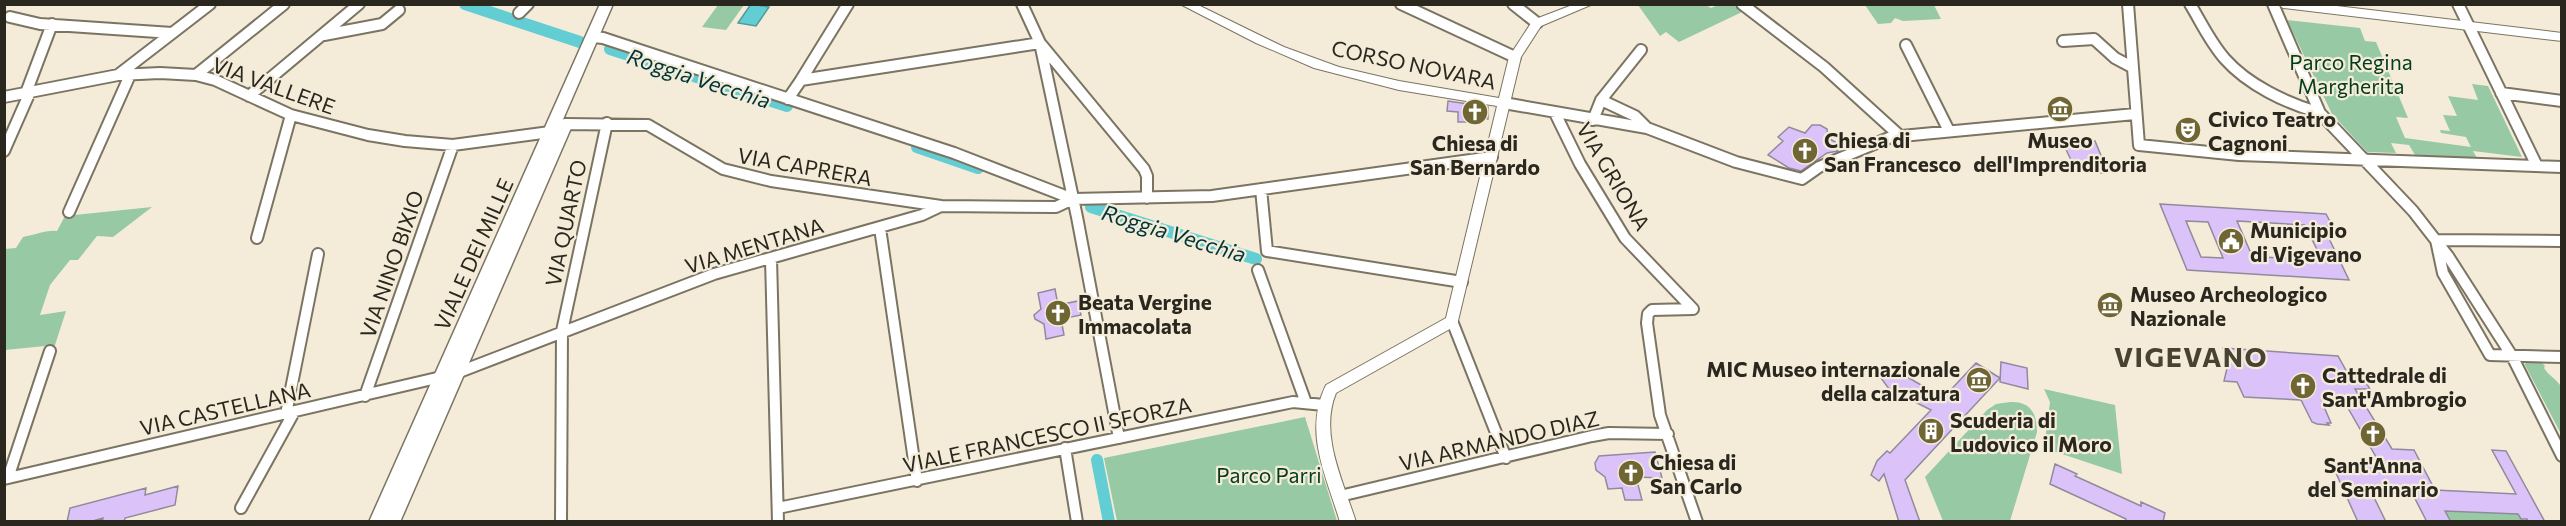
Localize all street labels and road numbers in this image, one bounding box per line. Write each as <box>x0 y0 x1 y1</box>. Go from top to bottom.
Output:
street label: CORSO NOVARA <box>1329 34 1499 94</box>
street label: VIA VALLERE <box>209 51 339 119</box>
street label: VIA GRIONA <box>1572 117 1656 235</box>
street label: VIA CAPRERA <box>736 142 874 190</box>
street label: VIA QUARTO <box>539 157 591 289</box>
street label: VIALE DEI MILLE <box>428 174 518 334</box>
street label: VIA NINO BIXIO <box>354 187 428 341</box>
street label: VIA MENTANA <box>682 212 826 278</box>
street label: VIA CASTELLANA <box>137 376 313 440</box>
street label: VIALE FRANCESCO II SFORZA <box>900 391 1194 477</box>
street label: VIA ARMANDO DIAZ <box>1397 405 1601 475</box>

